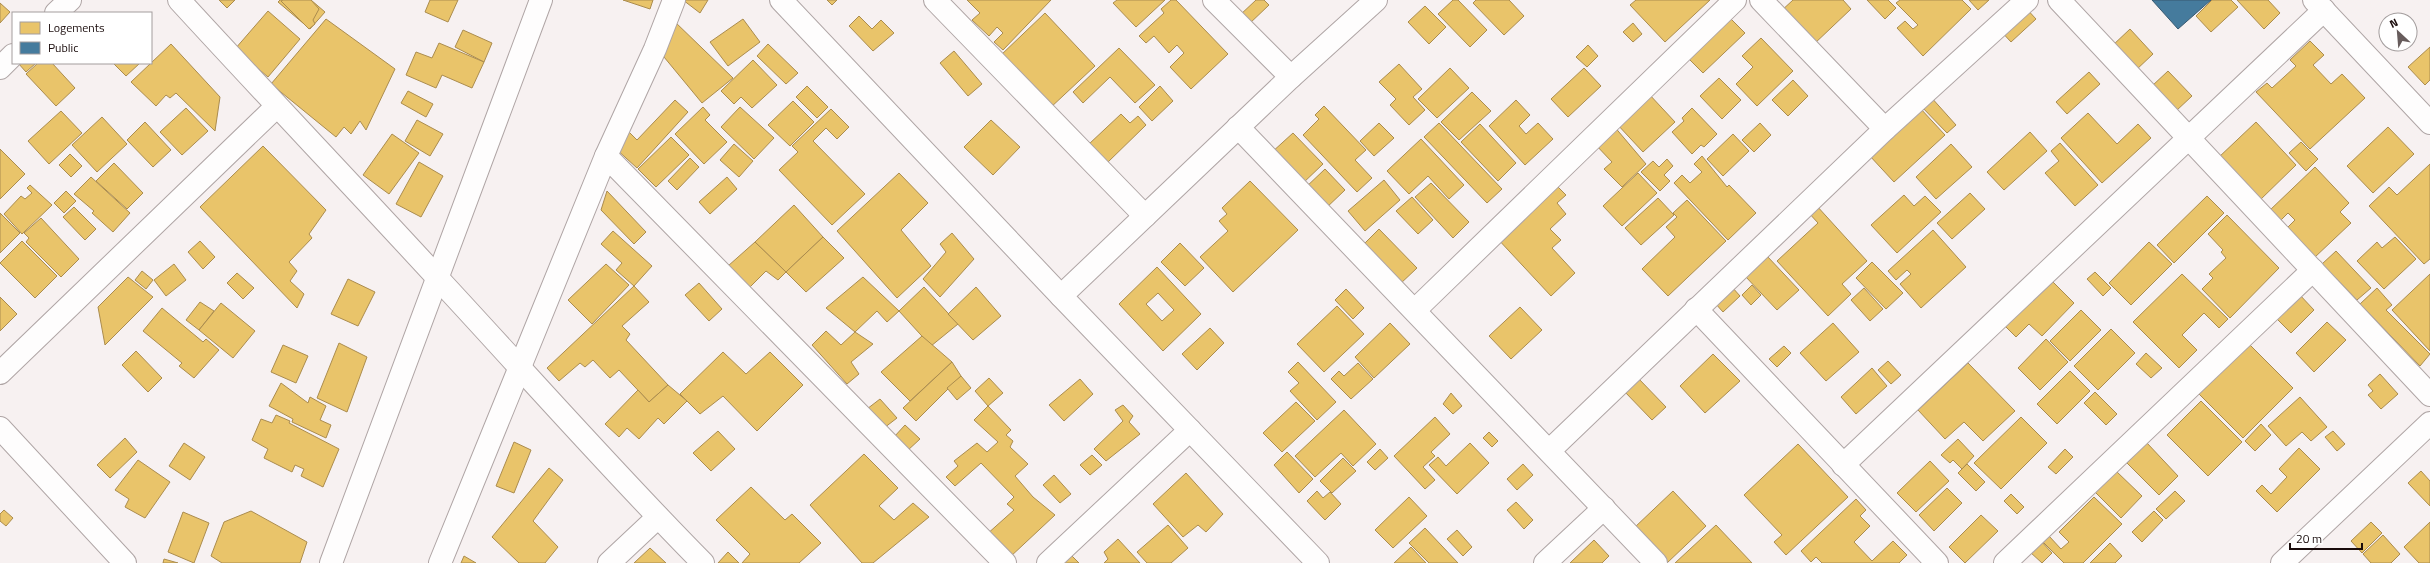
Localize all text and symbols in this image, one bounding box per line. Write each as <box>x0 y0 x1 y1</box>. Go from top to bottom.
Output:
legend <box>12 12 152 64</box>
north arrow <box>2378 12 2418 52</box>
text: N <box>2387 14 2401 32</box>
text: Logements <box>48 18 105 37</box>
text: Public <box>48 38 78 57</box>
scale bar <box>2290 525 2362 551</box>
text: 20 m <box>2296 529 2322 548</box>

